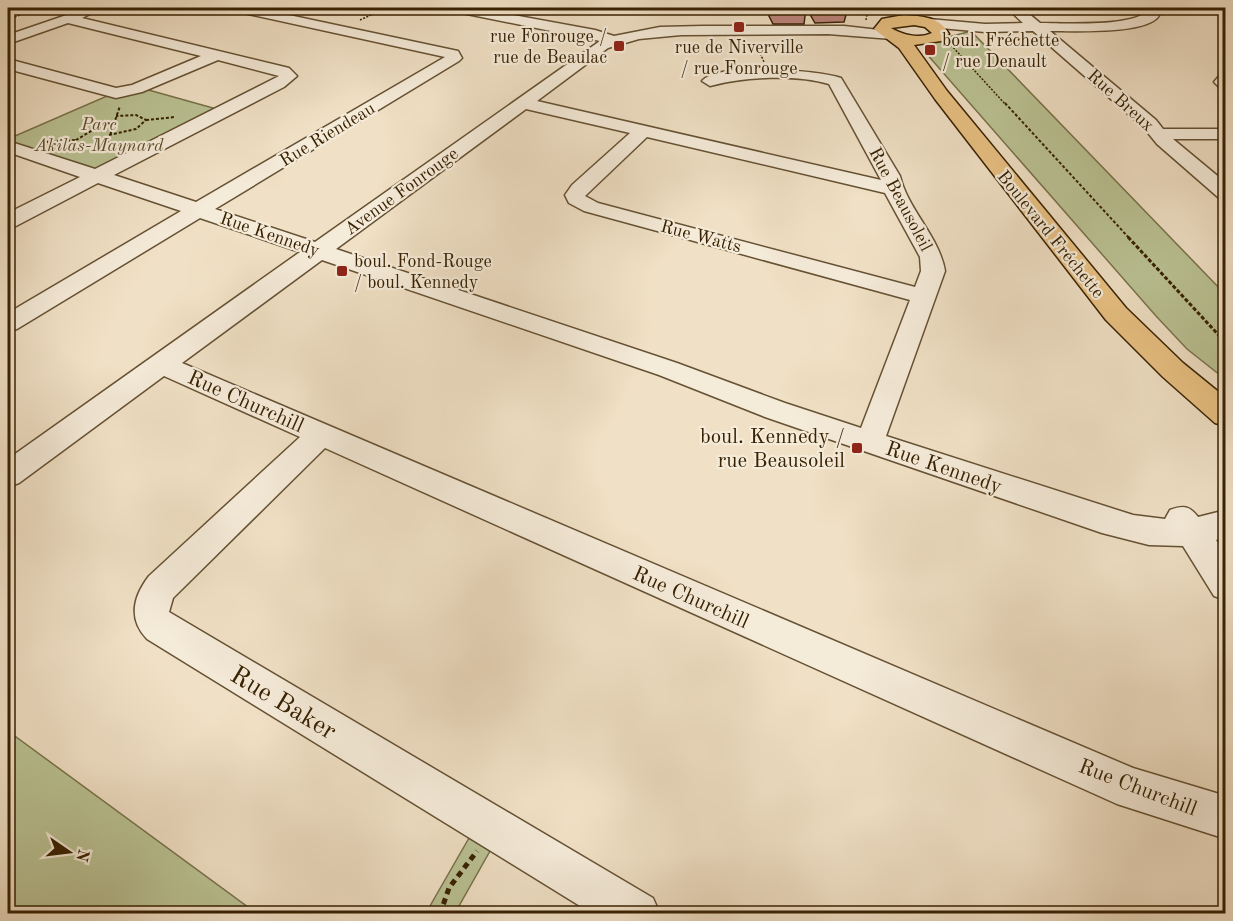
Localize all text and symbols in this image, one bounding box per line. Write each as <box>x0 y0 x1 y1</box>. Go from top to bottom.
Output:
marker: rue de Niverville / rue Fonrouge <box>732 20 746 34</box>
place label: rue Fonrouge / rue de Beaulac <box>490 28 607 67</box>
place label: boul. Fréchette / rue Denault <box>942 32 1059 71</box>
marker: rue Fonrouge / rue de Beaulac <box>612 39 626 53</box>
place label: rue de Niverville / rue Fonrouge <box>675 39 803 78</box>
marker: boul. Fréchette / rue Denault <box>923 43 937 57</box>
street label: Rue Breux <box>1084 66 1157 135</box>
street label: Rue Riendeau <box>277 99 379 170</box>
park label: Parc Akilas-Maynard <box>33 116 164 155</box>
street label: Avenue Fonrouge <box>341 145 462 239</box>
street label: Rue Beausoleil <box>865 145 935 254</box>
street label: Boulevard Fréchette <box>993 167 1107 302</box>
street label: Rue Kennedy <box>217 209 322 261</box>
street label: Rue Watts <box>658 218 743 256</box>
place label: boul. Fond-Rouge / boul. Kennedy <box>354 253 492 292</box>
marker: boul. Fond-Rouge / boul. Kennedy <box>335 264 349 278</box>
street label: Rue Churchill <box>184 367 307 437</box>
place label: boul. Kennedy / rue Beausoleil <box>700 427 845 472</box>
street label: Rue Kennedy <box>883 439 1004 498</box>
marker: boul. Kennedy / rue Beausoleil <box>850 441 864 455</box>
street label: Rue Churchill <box>629 563 752 633</box>
street label: Rue Baker <box>225 662 341 746</box>
street label: Rue Churchill <box>1075 756 1200 821</box>
north arrow <box>39 822 99 882</box>
text: N <box>72 847 91 864</box>

